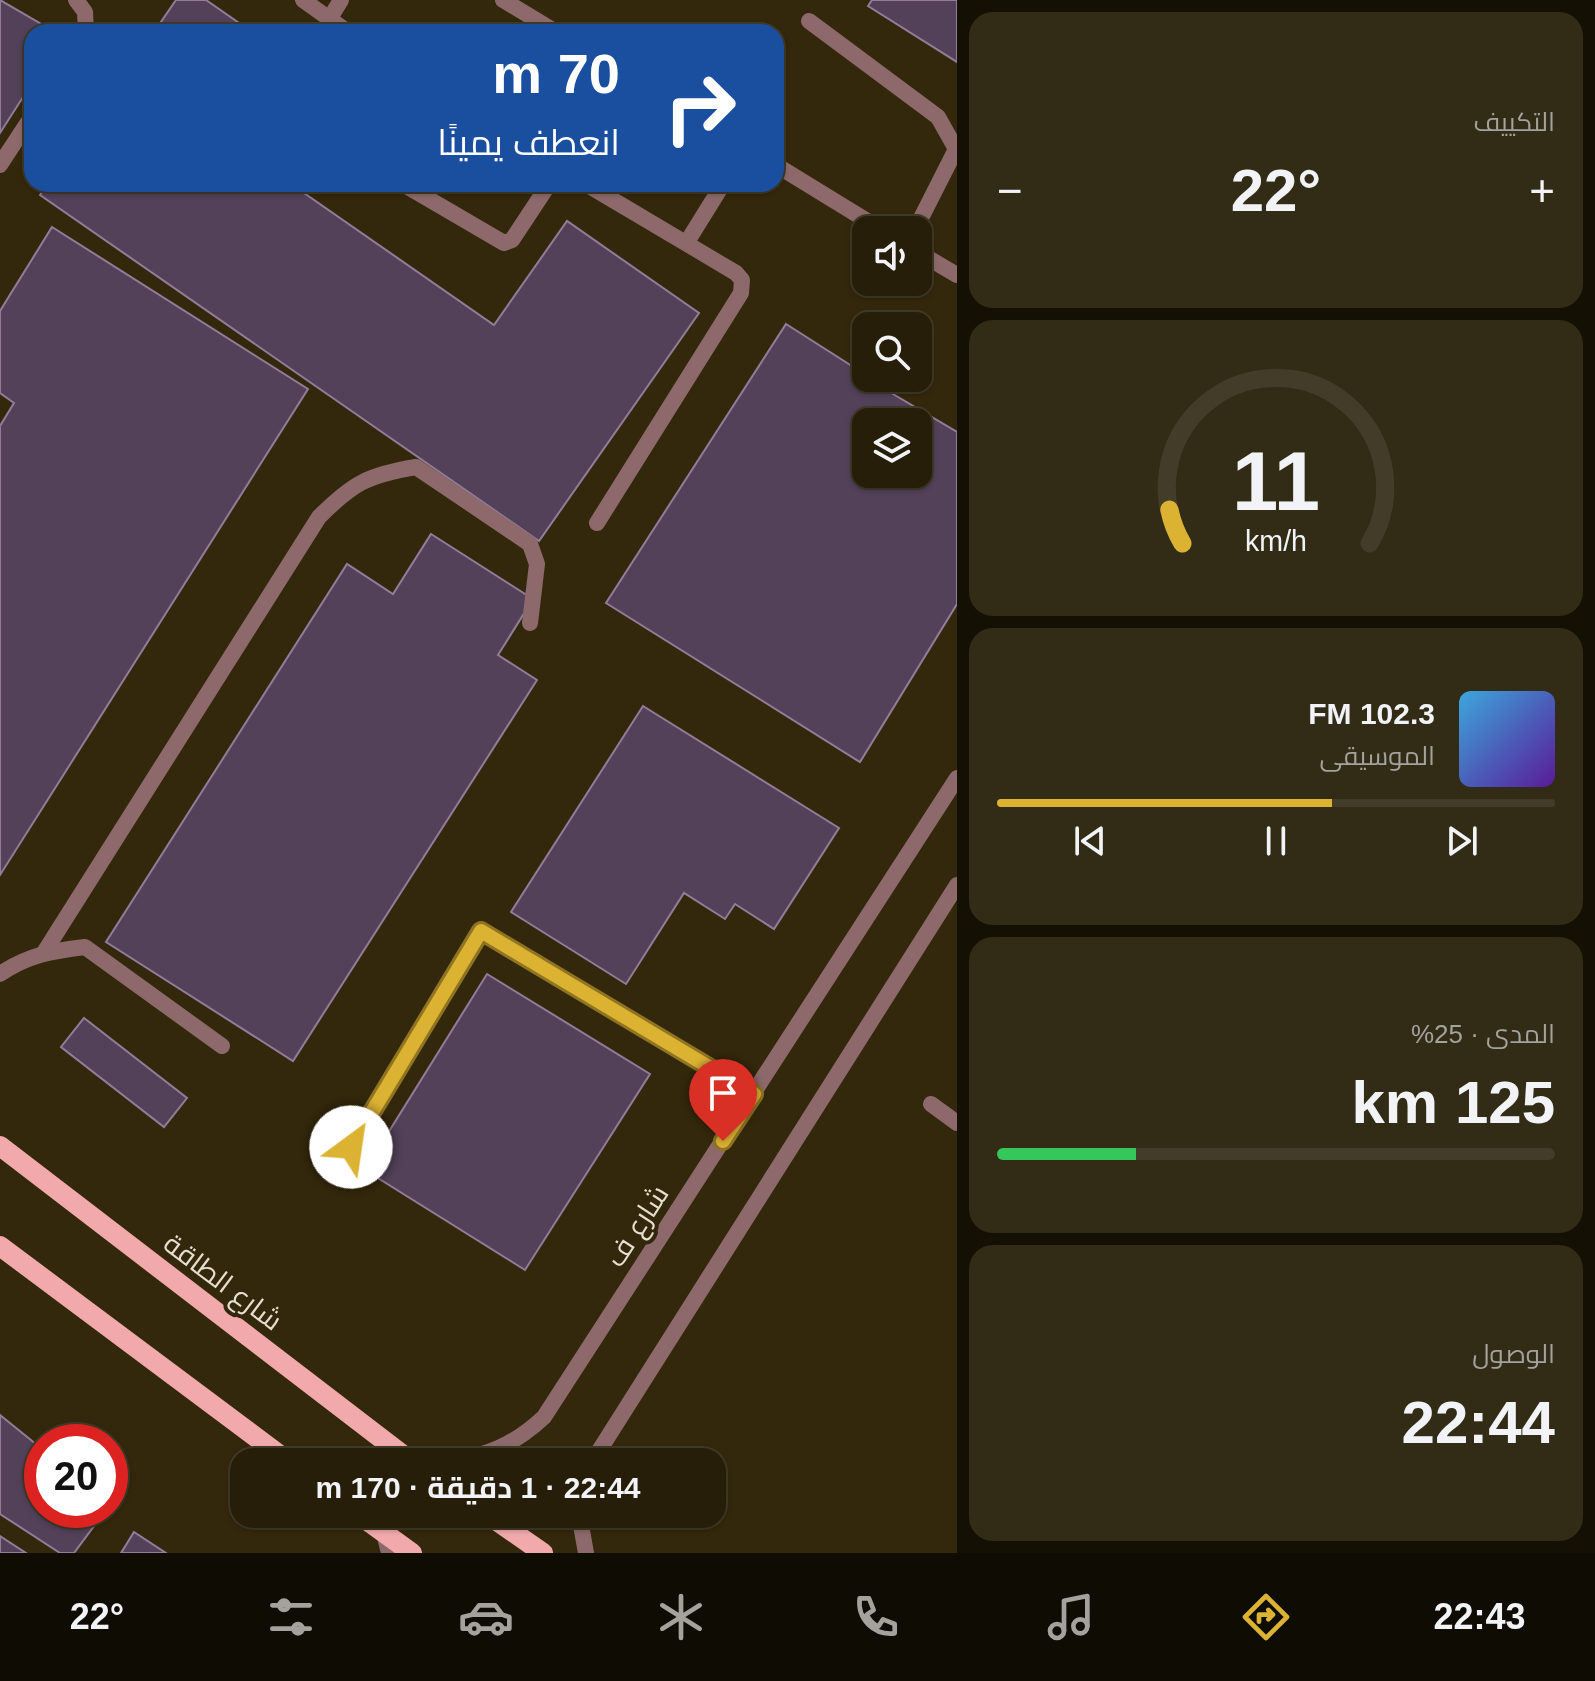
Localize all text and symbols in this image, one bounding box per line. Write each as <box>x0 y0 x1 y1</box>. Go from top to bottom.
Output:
text: 70 m <box>492 42 620 105</box>
icon: right <box>648 56 752 160</box>
text: التكييف <box>1473 107 1555 137</box>
text: انعطف يمينًا <box>437 122 620 163</box>
text: 22° <box>1231 157 1321 224</box>
text: − <box>997 166 1023 215</box>
text: + <box>1529 166 1555 215</box>
map controls <box>852 216 932 488</box>
button: sound <box>852 216 932 296</box>
button: search <box>852 312 932 392</box>
button: layers <box>852 408 932 488</box>
text: 11 <box>1232 435 1320 528</box>
text: km/h <box>1245 525 1307 557</box>
text: 102.3 FM <box>1308 697 1435 730</box>
text: الموسيقى <box>1320 741 1435 771</box>
icon: previous <box>1068 819 1112 863</box>
icon: pause <box>1254 819 1298 863</box>
icon: next <box>1440 819 1484 863</box>
text: المدى · 25% <box>1411 1019 1555 1049</box>
pin <box>689 1059 757 1141</box>
text: 125 km <box>1352 1069 1555 1136</box>
icon: arrive <box>701 1071 745 1115</box>
position arrow <box>309 1105 393 1189</box>
street label: شارع ف <box>599 1179 677 1274</box>
street label: شارع الطاقة <box>156 1228 288 1339</box>
text: الوصول <box>1472 1339 1555 1369</box>
text: 22:44 <box>1402 1389 1555 1456</box>
speed limit sign: 20 <box>24 1424 128 1528</box>
text: 22:44 · 1 دقيقة · 170 m <box>316 1471 641 1504</box>
icon: filters <box>263 1589 319 1645</box>
icon: car <box>458 1589 514 1645</box>
icon: climate <box>653 1589 709 1645</box>
icon: phone <box>848 1589 904 1645</box>
icon: music <box>1043 1589 1099 1645</box>
icon: directions <box>1238 1589 1294 1645</box>
text: 22° <box>70 1596 124 1637</box>
text: 22:43 <box>1433 1596 1525 1637</box>

